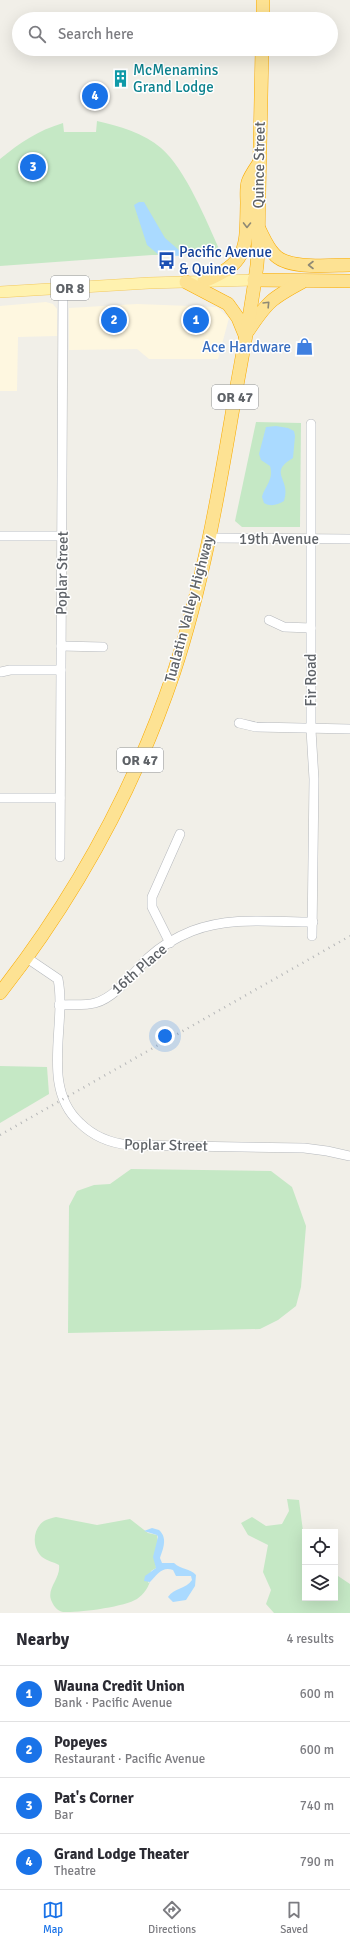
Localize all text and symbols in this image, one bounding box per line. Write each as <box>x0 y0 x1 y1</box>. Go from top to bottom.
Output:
search box <box>12 12 338 56</box>
icon: search <box>26 23 48 45</box>
text: Search here <box>58 25 134 43</box>
place label: McMenamins Grand Lodge <box>133 61 219 96</box>
building icon: McMenamins Grand Lodge <box>110 69 130 89</box>
pin: 4 <box>82 81 108 111</box>
street label: Quince Street <box>249 121 269 209</box>
pin: 3 <box>20 152 46 182</box>
one-way arrow <box>243 222 251 228</box>
place label: Pacific Avenue & Quince <box>179 243 272 278</box>
bus stop icon: Pacific Avenue & Quince <box>156 251 176 271</box>
one-way arrow <box>308 261 314 269</box>
road number: OR 8 <box>51 276 89 300</box>
one-way arrow <box>262 301 270 309</box>
pin: 2 <box>101 305 127 335</box>
pin: 1 <box>183 305 209 335</box>
shop icon: Ace Hardware <box>294 337 314 357</box>
place label: Ace Hardware <box>202 338 291 356</box>
road number: OR 47 <box>212 385 258 409</box>
street label: 19th Avenue <box>239 530 319 548</box>
street label: Poplar Street <box>52 531 72 615</box>
street label: Tualatin Valley Highway <box>161 533 217 685</box>
street label: Fir Road <box>302 654 320 706</box>
road number: OR 47 <box>117 748 163 772</box>
street label: 16th Place <box>107 940 171 998</box>
your location <box>155 1026 175 1046</box>
street label: Poplar Street <box>124 1135 208 1155</box>
map controls <box>302 1529 338 1601</box>
button: locate <box>302 1529 338 1565</box>
button: layers <box>302 1565 338 1601</box>
text: Nearby <box>16 1629 69 1650</box>
text: 4 results <box>286 1631 334 1647</box>
text: Wauna Credit Union <box>54 1677 185 1695</box>
text: 1 <box>25 1686 33 1702</box>
text: 600 m <box>300 1686 334 1702</box>
text: Bank · Pacific Avenue <box>54 1695 172 1711</box>
text: Popeyes <box>54 1733 107 1751</box>
text: 2 <box>25 1742 33 1758</box>
text: 600 m <box>300 1742 334 1758</box>
text: Restaurant · Pacific Avenue <box>54 1751 205 1767</box>
text: Pat's Corner <box>54 1789 134 1807</box>
text: 3 <box>25 1798 33 1814</box>
text: 740 m <box>300 1798 334 1814</box>
text: Bar <box>54 1807 73 1823</box>
text: Grand Lodge Theater <box>54 1845 189 1863</box>
text: 4 <box>25 1854 33 1870</box>
text: 790 m <box>300 1854 334 1870</box>
text: Theatre <box>54 1863 96 1879</box>
tab: Map <box>42 1899 64 1936</box>
tab: Directions <box>148 1899 196 1936</box>
tab: Saved <box>280 1899 308 1936</box>

